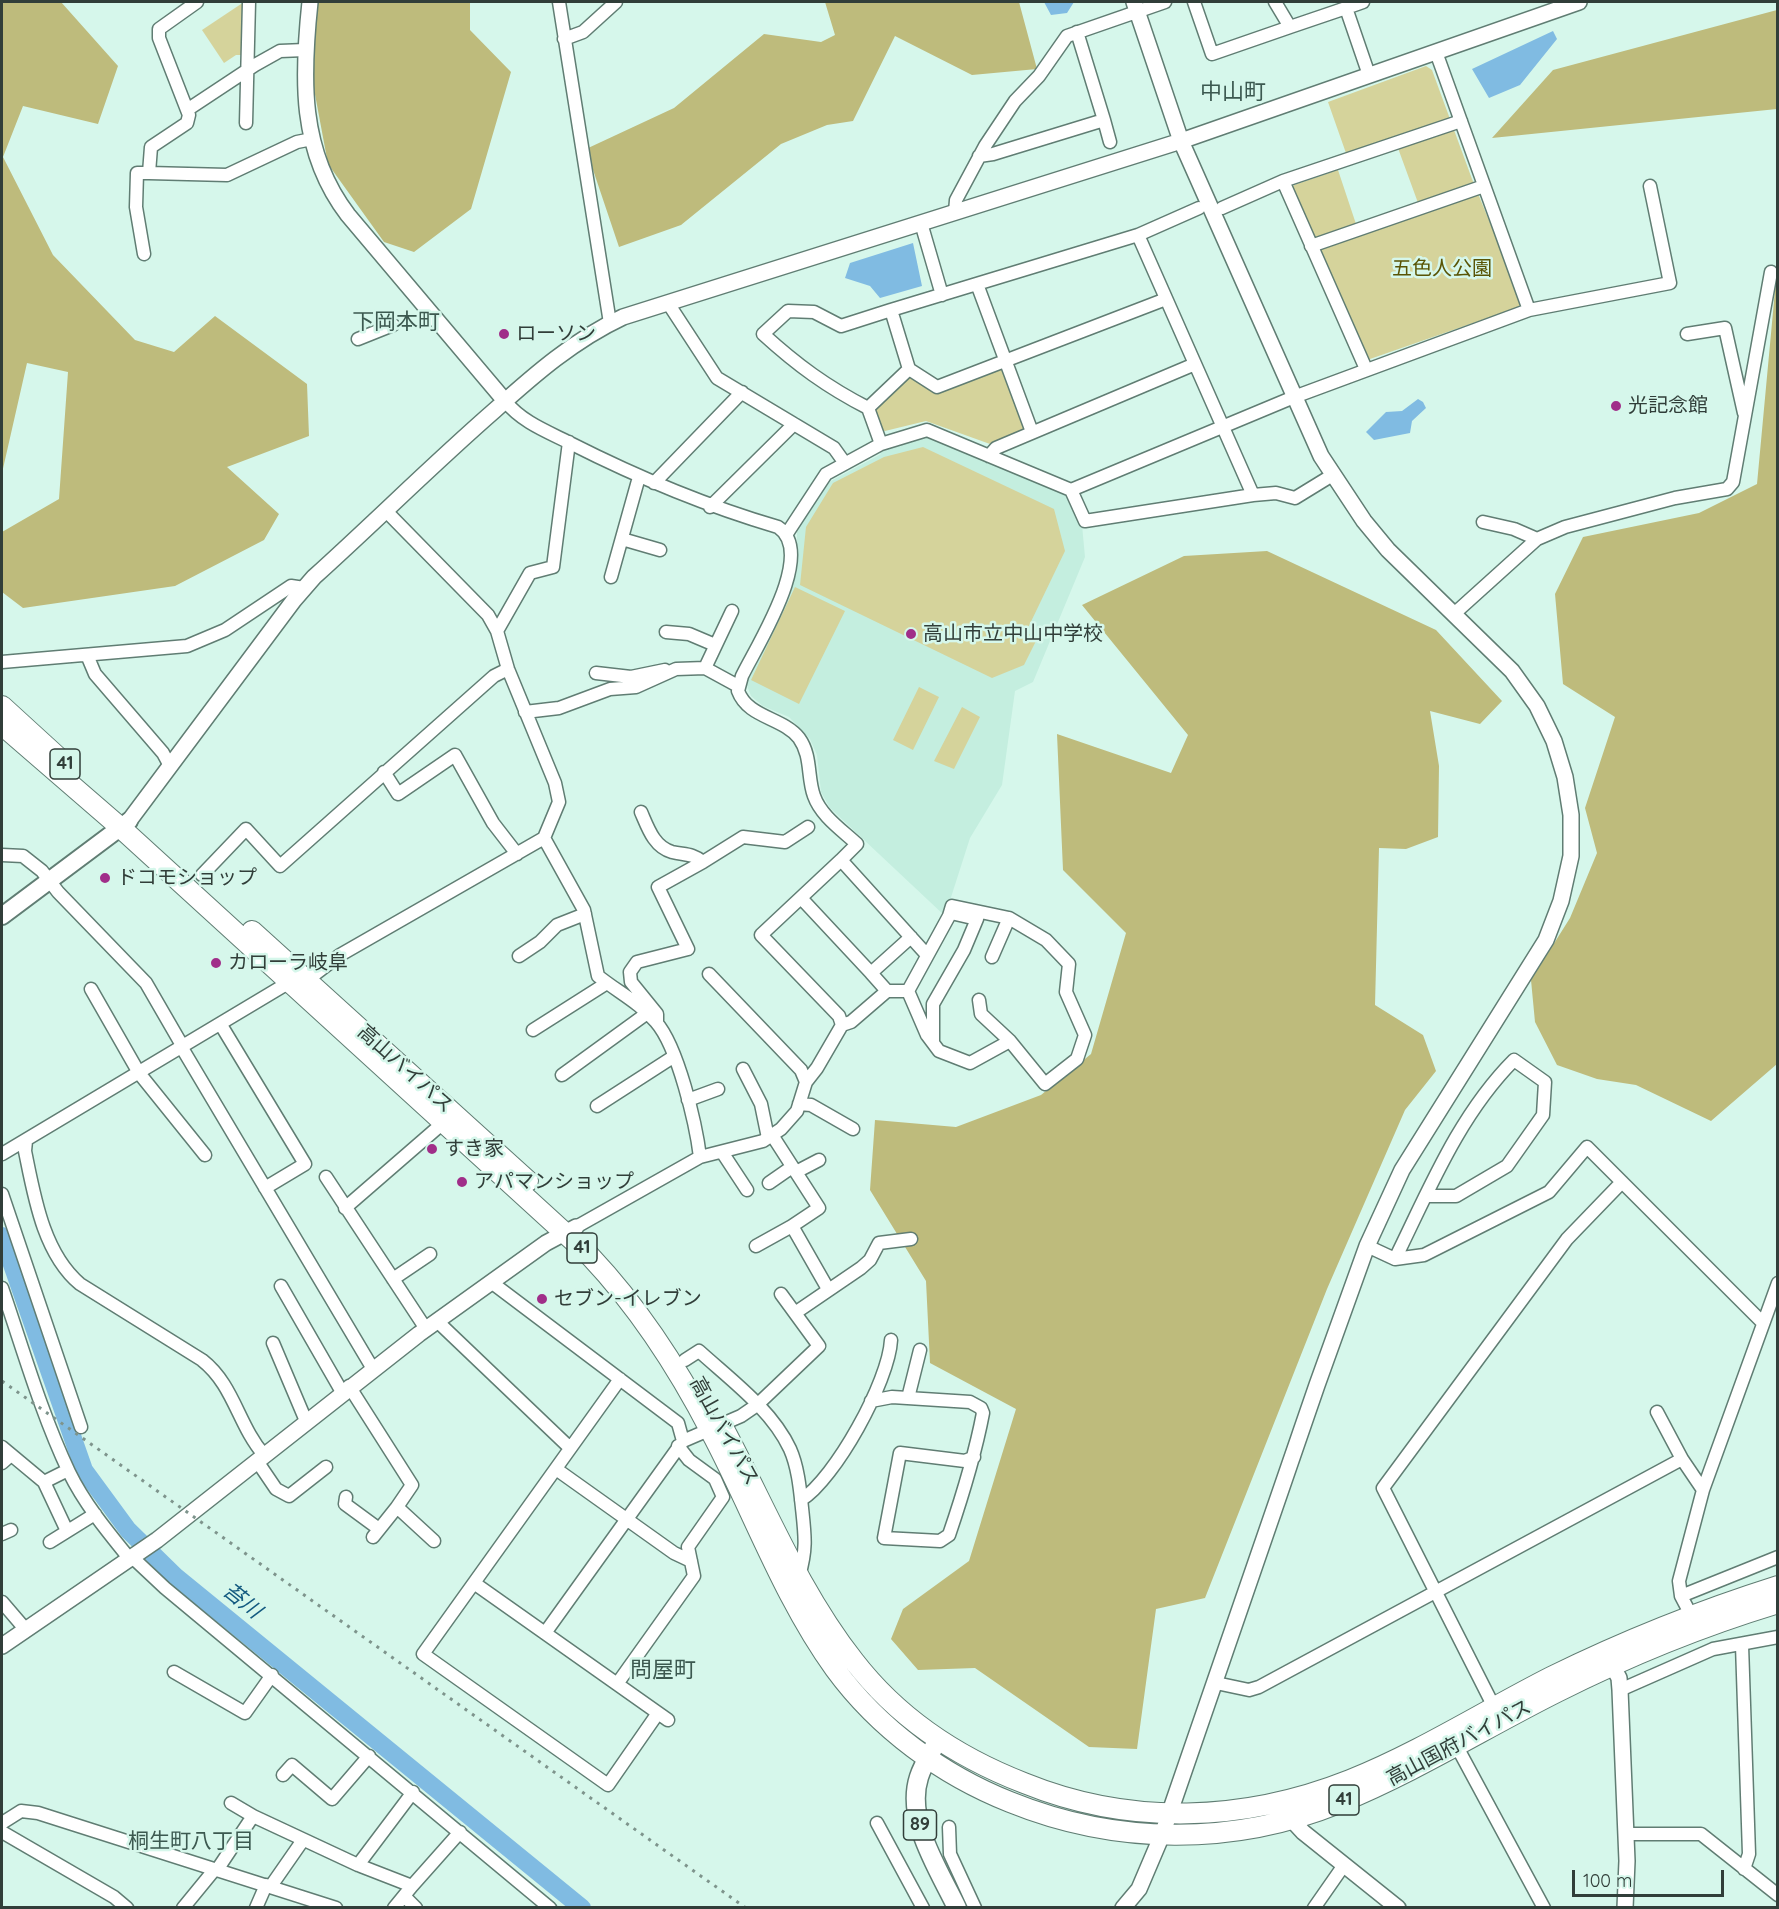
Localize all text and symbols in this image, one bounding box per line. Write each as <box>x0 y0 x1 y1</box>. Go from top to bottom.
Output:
district label: 中山町 <box>1200 79 1266 105</box>
park label: 五色人公園 <box>1392 257 1492 281</box>
district label: 下岡本町 <box>352 309 440 335</box>
place label: ローソン <box>516 322 596 346</box>
marker: ローソン <box>497 327 511 341</box>
place label: 光記念館 <box>1628 394 1708 418</box>
marker: 光記念館 <box>1609 399 1623 413</box>
place label: 高山市立中山中学校 <box>923 622 1103 646</box>
marker: 高山市立中山中学校 <box>904 627 918 641</box>
road number: 41 <box>50 749 80 779</box>
place label: ドコモショップ <box>117 866 257 890</box>
marker: ドコモショップ <box>98 871 112 885</box>
place label: カローラ岐阜 <box>228 951 348 975</box>
marker: カローラ岐阜 <box>209 956 223 970</box>
street label: 高山バイパス <box>352 1020 458 1118</box>
place label: すき家 <box>444 1137 504 1161</box>
marker: すき家 <box>425 1142 439 1156</box>
place label: アパマンショップ <box>474 1170 634 1194</box>
marker: アパマンショップ <box>455 1175 469 1189</box>
road number: 41 <box>567 1233 597 1263</box>
place label: セブン-イレブン <box>554 1287 702 1311</box>
marker: セブン-イレブン <box>535 1292 549 1306</box>
street label: 高山バイパス <box>684 1373 764 1489</box>
water label: 苔川 <box>218 1578 266 1624</box>
district label: 問屋町 <box>630 1657 696 1683</box>
street label: 高山国府バイパス <box>1383 1695 1535 1791</box>
road number: 41 <box>1329 1785 1359 1815</box>
road number: 89 <box>904 1810 936 1840</box>
district label: 桐生町八丁目 <box>128 1829 254 1855</box>
scale bar <box>1575 1858 1726 1896</box>
text: 100 m <box>1583 1869 1632 1892</box>

